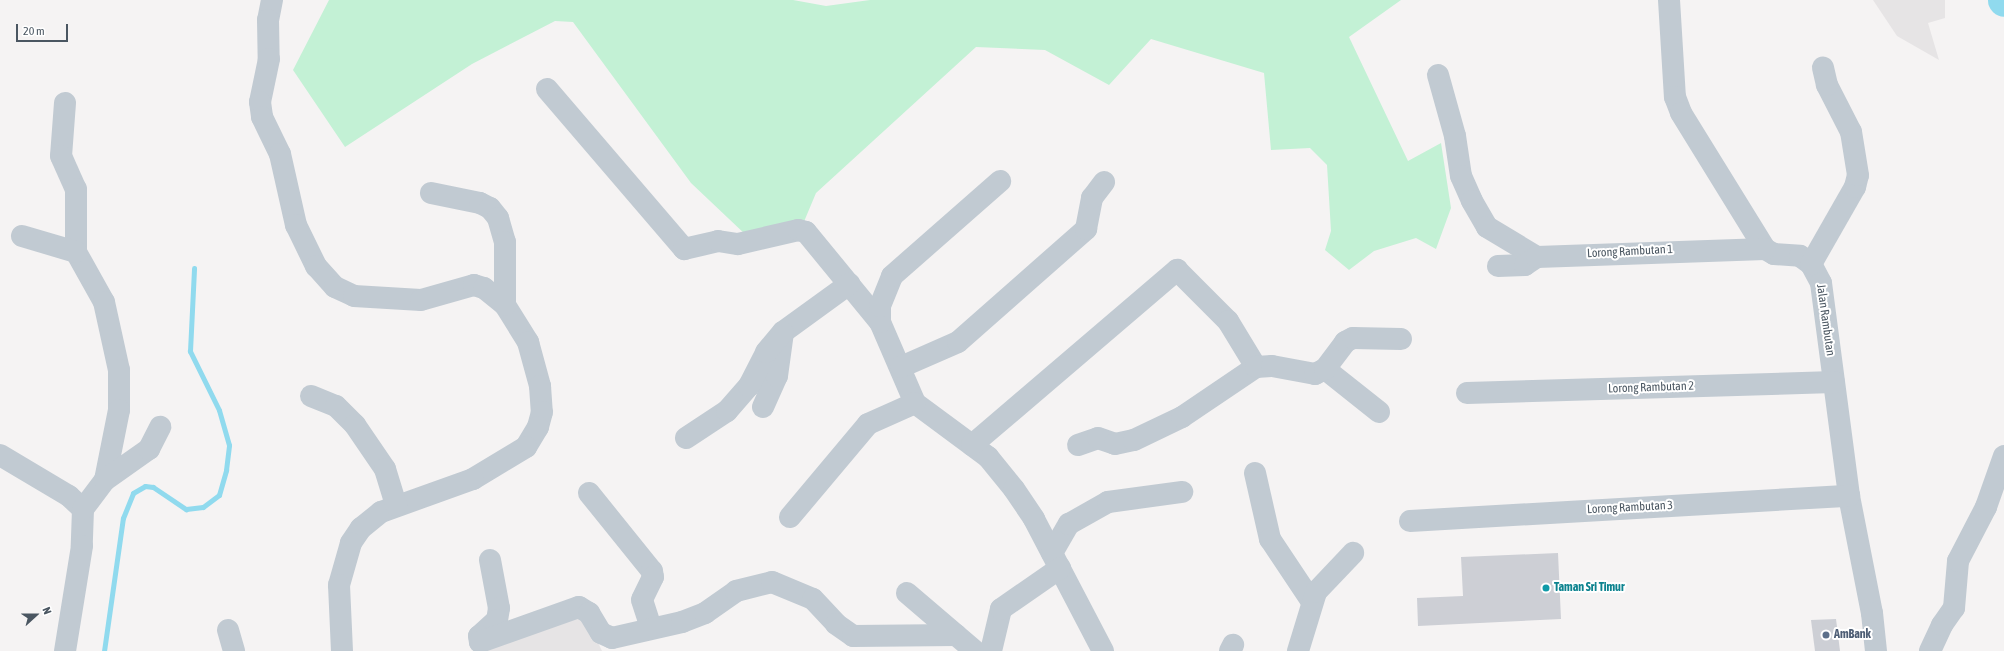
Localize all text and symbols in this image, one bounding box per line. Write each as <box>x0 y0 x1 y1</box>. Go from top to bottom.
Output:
scale bar <box>18 16 70 42</box>
text: 20 m <box>23 24 45 38</box>
street label: Lorong Rambutan 1 <box>1587 243 1673 261</box>
street label: Jalan Rambutan <box>1813 283 1837 357</box>
street label: Lorong Rambutan 2 <box>1608 379 1694 397</box>
street label: Lorong Rambutan 3 <box>1587 499 1673 517</box>
place label: Taman Sri Timur <box>1554 581 1624 595</box>
marker: Taman Sri Timur <box>1541 583 1551 593</box>
north arrow <box>16 595 56 635</box>
text: N <box>40 606 54 616</box>
place label: AmBank <box>1834 628 1871 642</box>
marker: AmBank <box>1821 630 1831 640</box>

